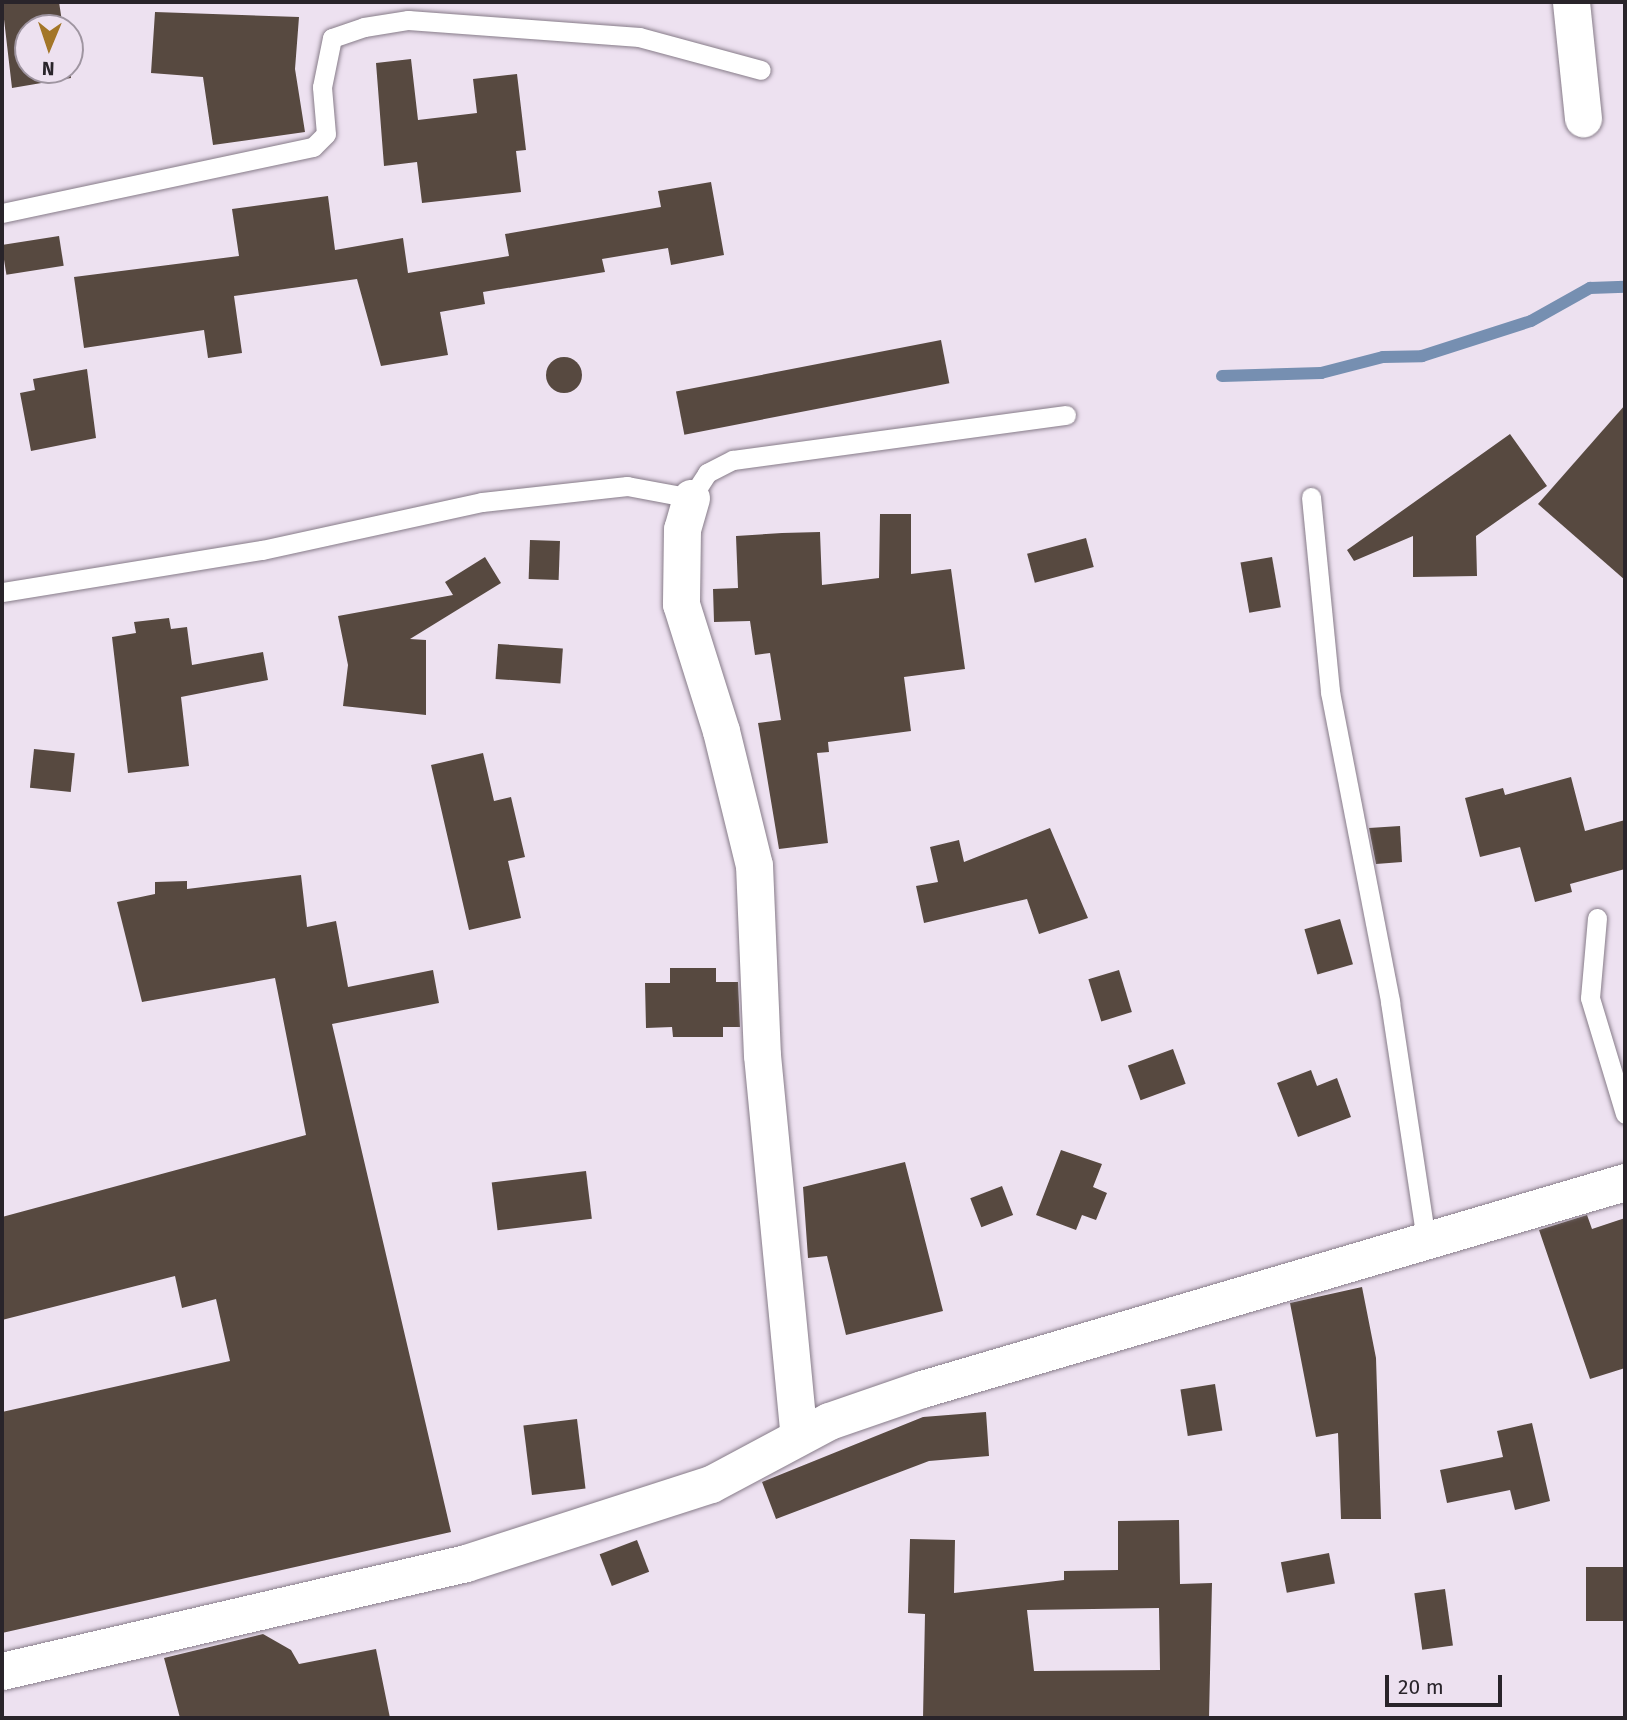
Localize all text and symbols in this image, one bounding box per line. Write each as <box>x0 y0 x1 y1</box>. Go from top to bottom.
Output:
north arrow <box>14 14 84 84</box>
text: N <box>42 57 55 80</box>
scale bar <box>1389 1660 1506 1704</box>
text: 20 m <box>1398 1674 1444 1700</box>

